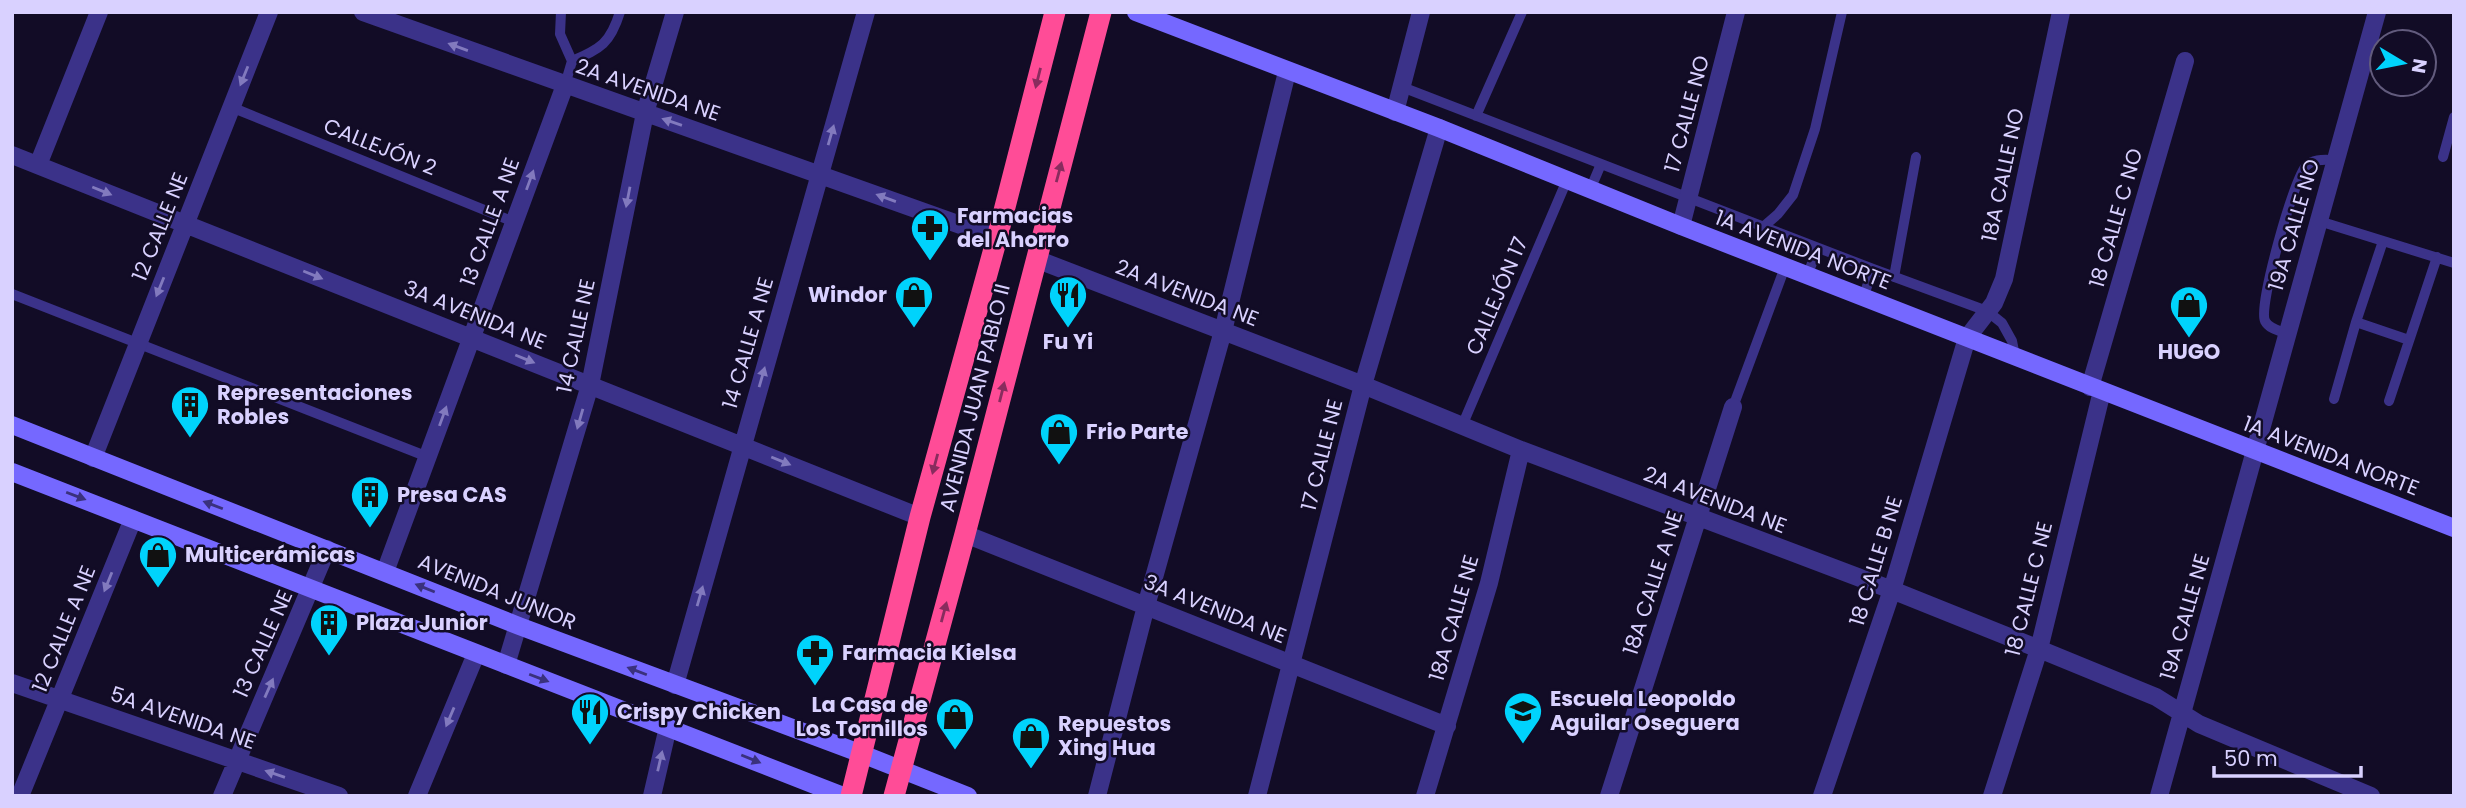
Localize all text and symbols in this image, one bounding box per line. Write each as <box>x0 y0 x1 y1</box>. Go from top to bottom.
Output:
north arrow <box>2368 28 2438 98</box>
one-way arrow <box>447 41 468 52</box>
street label: 2A AVENIDA NE <box>572 51 724 128</box>
street label: 17 CALLE NO <box>1657 52 1716 176</box>
text: N <box>2405 56 2434 75</box>
one-way arrow <box>238 65 249 86</box>
one-way arrow <box>1032 67 1043 89</box>
street label: 18A CALLE NO <box>1974 105 2031 244</box>
street label: CALLEJÓN 2 <box>319 111 441 182</box>
one-way arrow <box>661 116 682 127</box>
one-way arrow <box>826 124 836 145</box>
street label: 18 CALLE C NO <box>2082 145 2149 291</box>
street label: 13 CALLE A NE <box>453 153 526 290</box>
street label: 19A CALLE NO <box>2261 156 2326 294</box>
one-way arrow <box>1054 160 1065 182</box>
street label: 12 CALLE NE <box>125 168 194 285</box>
one-way arrow <box>525 169 536 190</box>
one-way arrow <box>91 185 112 196</box>
one-way arrow <box>623 186 634 208</box>
one-way arrow <box>876 192 897 203</box>
place label: Farmacias del Ahorro <box>957 201 1073 254</box>
street label: 1A AVENIDA NORTE <box>1711 203 1895 296</box>
pharmacy icon: Farmacias del Ahorro <box>909 207 951 262</box>
street label: CALLEJÓN 17 <box>1459 232 1534 359</box>
street label: 2A AVENIDA NE <box>1111 252 1263 333</box>
one-way arrow <box>303 269 324 280</box>
street label: 3A AVENIDA NE <box>400 273 551 356</box>
street label: 14 CALLE A NE <box>715 274 780 412</box>
shop icon: Windor <box>893 274 935 329</box>
restaurant icon: Fu Yi <box>1047 274 1089 329</box>
street label: 14 CALLE NE <box>549 276 602 396</box>
one-way arrow <box>155 277 166 298</box>
place label: Windor <box>808 280 887 309</box>
street label: AVENIDA JUAN PABLO II <box>932 281 1017 515</box>
shop icon: HUGO <box>2168 284 2210 339</box>
place label: Fu Yi <box>1043 327 1093 356</box>
place label: HUGO <box>2158 337 2220 366</box>
one-way arrow <box>514 354 535 365</box>
one-way arrow <box>757 366 768 388</box>
place label: Representaciones Robles <box>217 378 413 431</box>
one-way arrow <box>997 381 1008 403</box>
building icon: Representaciones Robles <box>169 384 211 439</box>
street label: 17 CALLE NE <box>1294 396 1349 514</box>
one-way arrow <box>438 406 449 427</box>
one-way arrow <box>575 409 585 430</box>
street label: 1A AVENIDA NORTE <box>2239 409 2423 502</box>
shop icon: Frio Parte <box>1038 411 1080 466</box>
place label: Frio Parte <box>1086 417 1188 446</box>
one-way arrow <box>929 453 940 475</box>
one-way arrow <box>771 456 792 467</box>
street label: 2A AVENIDA NE <box>1639 459 1791 540</box>
building icon: Presa CAS <box>349 474 391 529</box>
place label: Presa CAS <box>397 480 507 509</box>
one-way arrow <box>65 491 86 502</box>
street label: 18 CALLE B NE <box>1842 492 1909 629</box>
one-way arrow <box>203 499 224 510</box>
street label: 18A CALLE A NE <box>1616 507 1689 659</box>
street label: 18 CALLE C NE <box>1998 519 2059 659</box>
shop icon: Multicerámicas <box>137 534 179 589</box>
place label: Multicerámicas <box>185 540 355 569</box>
street label: AVENIDA JUNIOR <box>414 547 581 636</box>
street label: 19A CALLE NE <box>2153 550 2216 683</box>
street label: 18A CALLE NE <box>1422 551 1485 684</box>
street label: 12 CALLE A NE <box>25 561 102 697</box>
street label: 3A AVENIDA NE <box>1140 567 1291 650</box>
one-way arrow <box>102 571 113 592</box>
one-way arrow <box>414 583 435 594</box>
street label: 13 CALLE NE <box>226 585 299 702</box>
one-way arrow <box>695 585 706 607</box>
one-way arrow <box>939 601 950 623</box>
building icon: Plaza Junior <box>308 602 350 657</box>
place label: Plaza Junior <box>356 608 488 637</box>
pharmacy icon: Farmacia Kielsa <box>794 632 836 687</box>
place label: Farmacia Kielsa <box>842 638 1017 667</box>
one-way arrow <box>626 665 647 676</box>
one-way arrow <box>528 673 549 684</box>
one-way arrow <box>263 678 275 698</box>
street label: 5A AVENIDA NE <box>107 679 260 756</box>
place label: Escuela Leopoldo Aguilar Oseguera <box>1550 684 1740 737</box>
place label: La Casa de Los Tornillos <box>796 690 928 743</box>
school or university icon: Escuela Leopoldo Aguilar Oseguera <box>1502 690 1544 745</box>
restaurant icon: Crispy Chicken <box>569 691 611 746</box>
shop icon: La Casa de Los Tornillos <box>934 696 976 751</box>
place label: Crispy Chicken <box>617 697 781 726</box>
one-way arrow <box>444 707 455 728</box>
place label: Repuestos Xing Hua <box>1058 709 1171 762</box>
shop icon: Repuestos Xing Hua <box>1010 715 1052 770</box>
scale bar <box>2214 734 2361 778</box>
text: 50 m <box>2224 744 2278 773</box>
one-way arrow <box>655 750 666 772</box>
one-way arrow <box>741 754 762 765</box>
one-way arrow <box>264 768 285 779</box>

